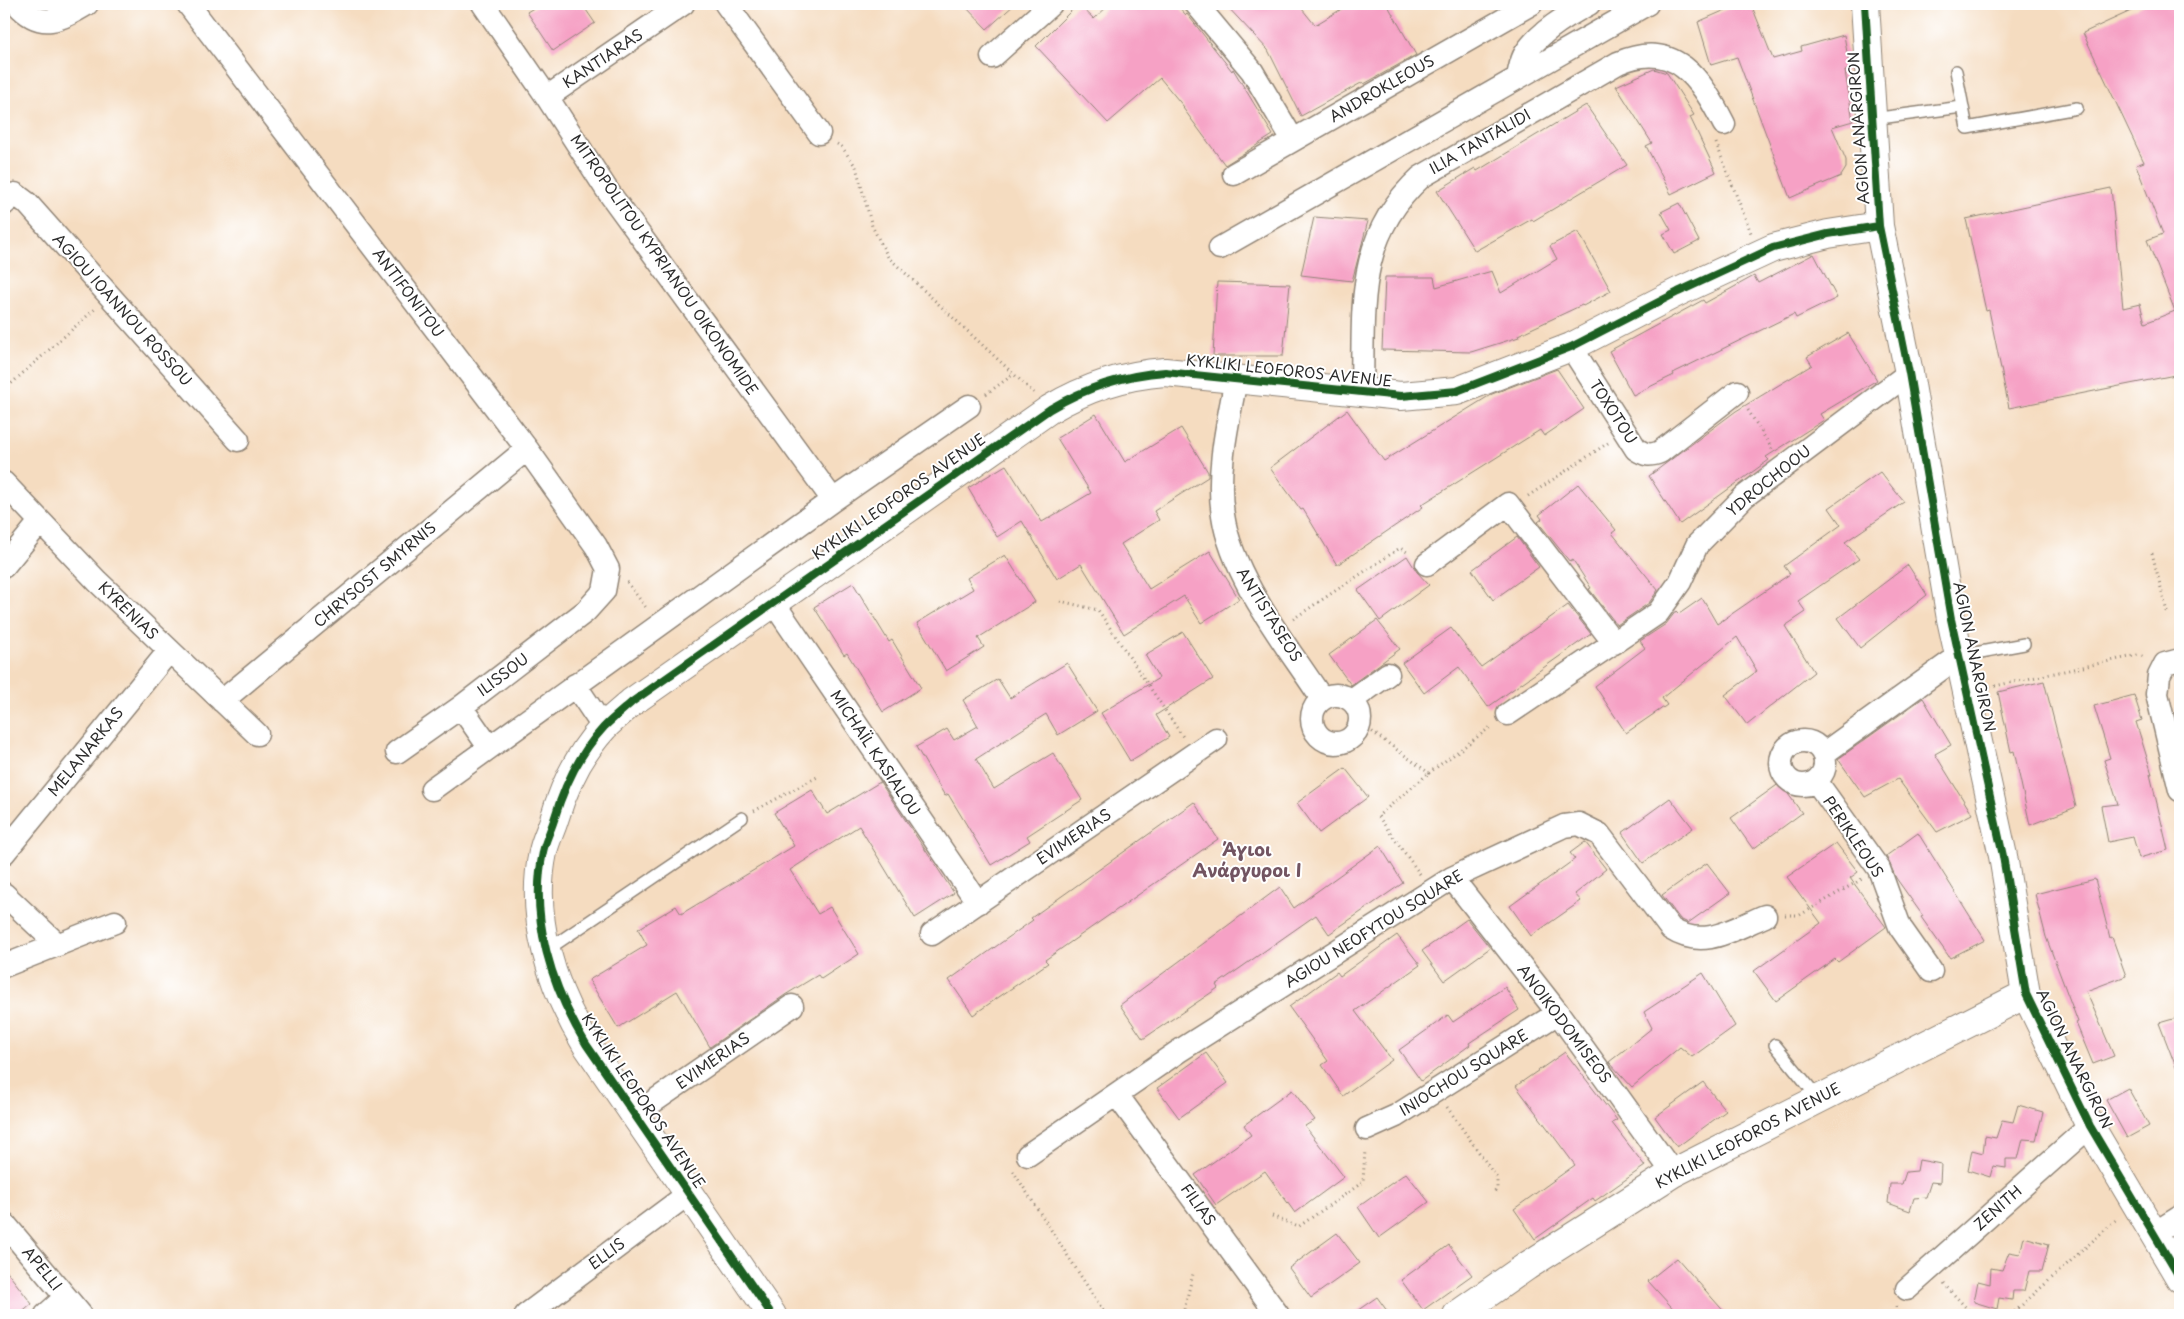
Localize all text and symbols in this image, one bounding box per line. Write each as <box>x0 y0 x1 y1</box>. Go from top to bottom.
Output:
street label: KANTIARAS <box>557 22 647 93</box>
street label: ANDROKLEOUS <box>1324 48 1438 127</box>
street label: AGION ANARGIRON <box>1841 51 1874 205</box>
street label: ILIA TANTALIDI <box>1424 102 1534 179</box>
street label: MITROPOLITOU KYPRIANOU OIKONOMIDE <box>566 129 765 399</box>
street label: AGIOU IOANNOU ROSSOU <box>48 227 198 391</box>
street label: ANTIFONITOU <box>368 243 450 342</box>
street label: KYKLIKI LEOFOROS AVENUE <box>1185 347 1393 392</box>
street label: TOXOTOU <box>1585 374 1644 448</box>
street label: KYKLIKI LEOFOROS AVENUE <box>807 427 990 565</box>
street label: YDROCHOOU <box>1721 439 1815 521</box>
street label: CHRYSOST SMYRNIS <box>308 516 440 632</box>
street label: ANTISTASEOS <box>1232 563 1308 666</box>
street label: KYRENIAS <box>94 575 164 645</box>
street label: AGION ANARGIRON <box>1948 579 2003 734</box>
street label: ILISSOU <box>471 647 533 701</box>
street label: MICHAÏL KASIALOU <box>825 685 927 820</box>
street label: MELANARKAS <box>42 701 128 801</box>
street label: PERIKLEOUS <box>1818 791 1890 882</box>
street label: EVIMERIAS <box>1031 802 1115 869</box>
district label: Άγιοι Ανάργυροι Ι <box>1193 835 1301 883</box>
street label: AGIOU NEOFYTOU SQUARE <box>1279 863 1467 992</box>
street label: ANOIKODOMISEOS <box>1513 959 1618 1087</box>
street label: AGION ANARGIRON <box>2031 984 2119 1132</box>
street label: KYKLIKI LEOFOROS AVENUE <box>577 1008 712 1192</box>
street label: INIOCHOU SQUARE <box>1394 1023 1532 1121</box>
street label: EVIMERIAS <box>670 1026 754 1094</box>
street label: KYKLIKI LEOFOROS AVENUE <box>1650 1076 1844 1193</box>
street label: FILIAS <box>1176 1178 1222 1230</box>
street label: ZENITH <box>1968 1179 2026 1235</box>
street label: ELLIS <box>583 1231 629 1274</box>
street label: APELLI <box>18 1241 69 1295</box>

